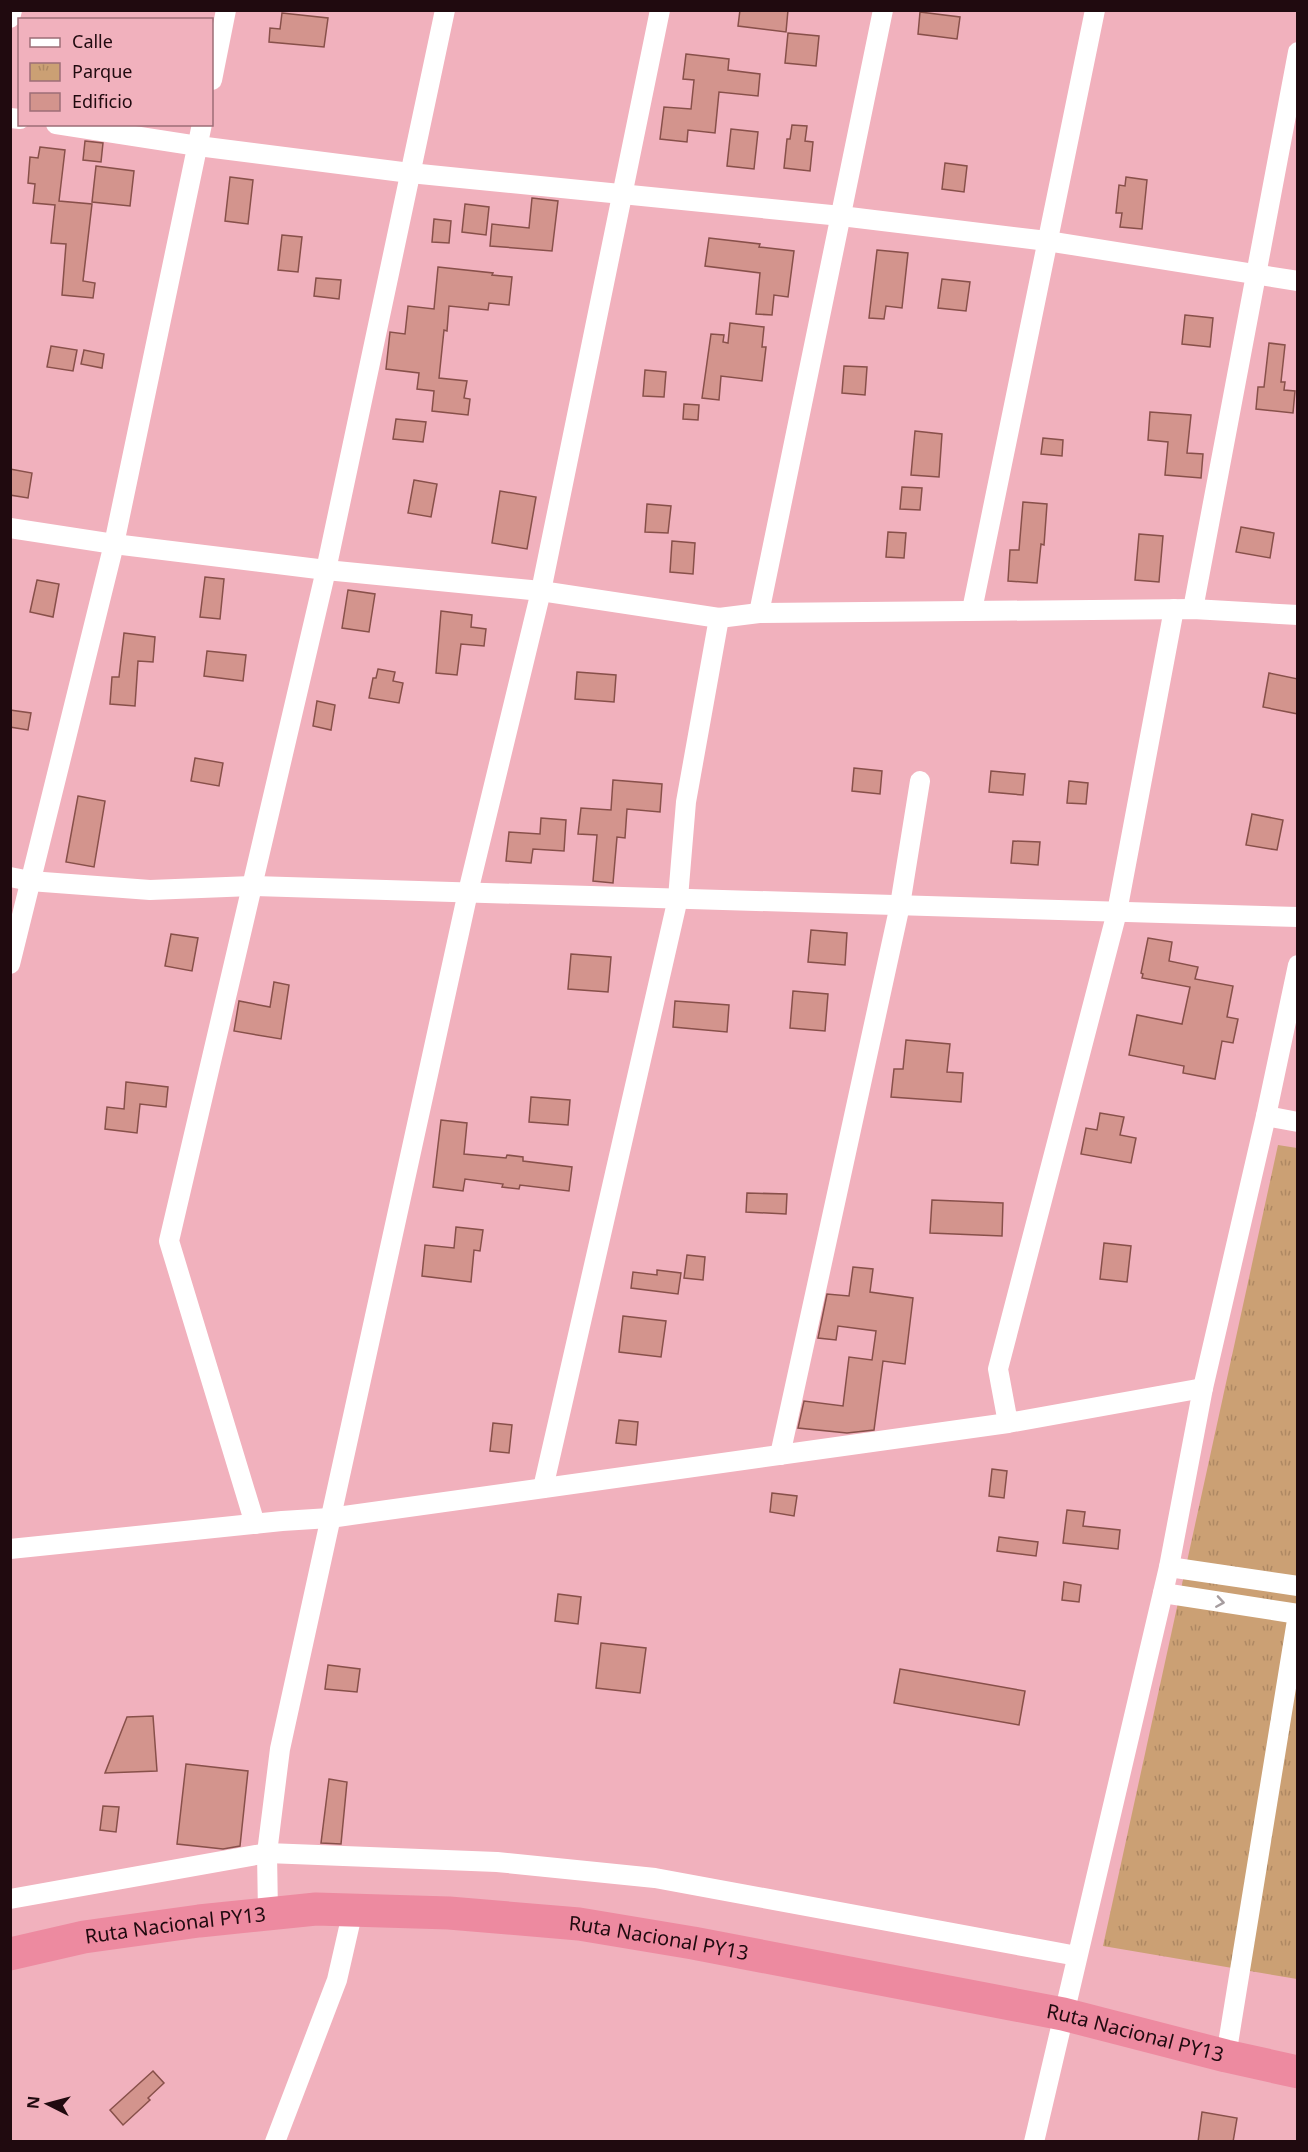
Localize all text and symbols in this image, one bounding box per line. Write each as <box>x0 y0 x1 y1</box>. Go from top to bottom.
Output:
legend <box>18 18 213 126</box>
text: Calle <box>72 29 113 53</box>
text: Parque <box>72 59 132 83</box>
text: Edificio <box>72 89 133 113</box>
one-way arrow <box>1216 1595 1225 1607</box>
street label: Ruta Nacional PY13 <box>83 1900 267 1950</box>
street label: Ruta Nacional PY13 <box>568 1909 751 1966</box>
street label: Ruta Nacional PY13 <box>1044 1997 1227 2068</box>
north arrow <box>18 2074 78 2134</box>
text: N <box>21 2095 45 2110</box>

